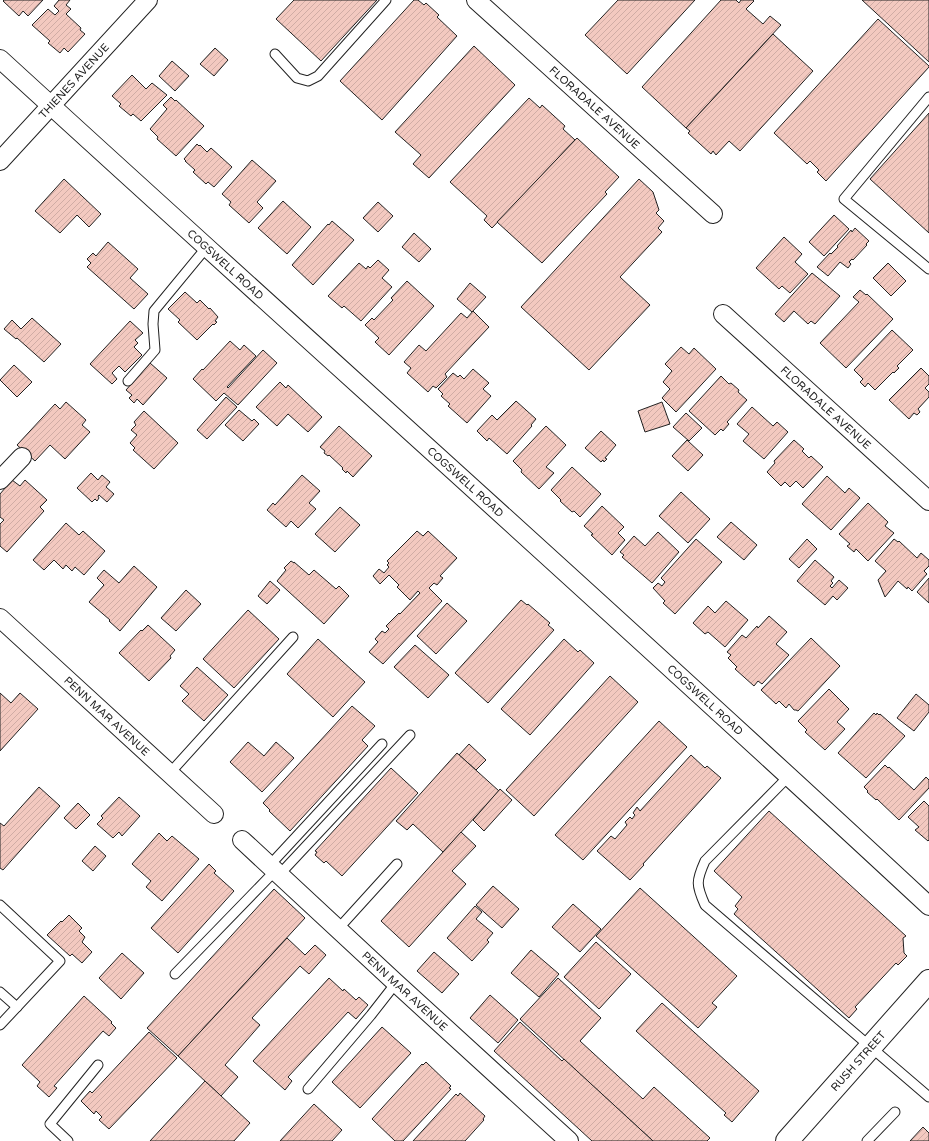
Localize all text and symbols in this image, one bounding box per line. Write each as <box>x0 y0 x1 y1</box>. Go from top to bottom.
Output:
street label: THIENES AVENUE <box>36 41 111 121</box>
street label: FLORADALE AVENUE <box>547 63 643 151</box>
street label: COGSWELL ROAD <box>185 227 266 302</box>
street label: FLORADALE AVENUE <box>778 363 874 452</box>
street label: COGSWELL ROAD <box>425 444 506 520</box>
street label: COGSWELL ROAD <box>665 662 746 738</box>
street label: PENN MAR AVENUE <box>62 674 152 758</box>
street label: PENN MAR AVENUE <box>360 948 450 1033</box>
street label: RUSH STREET <box>828 1028 888 1094</box>

